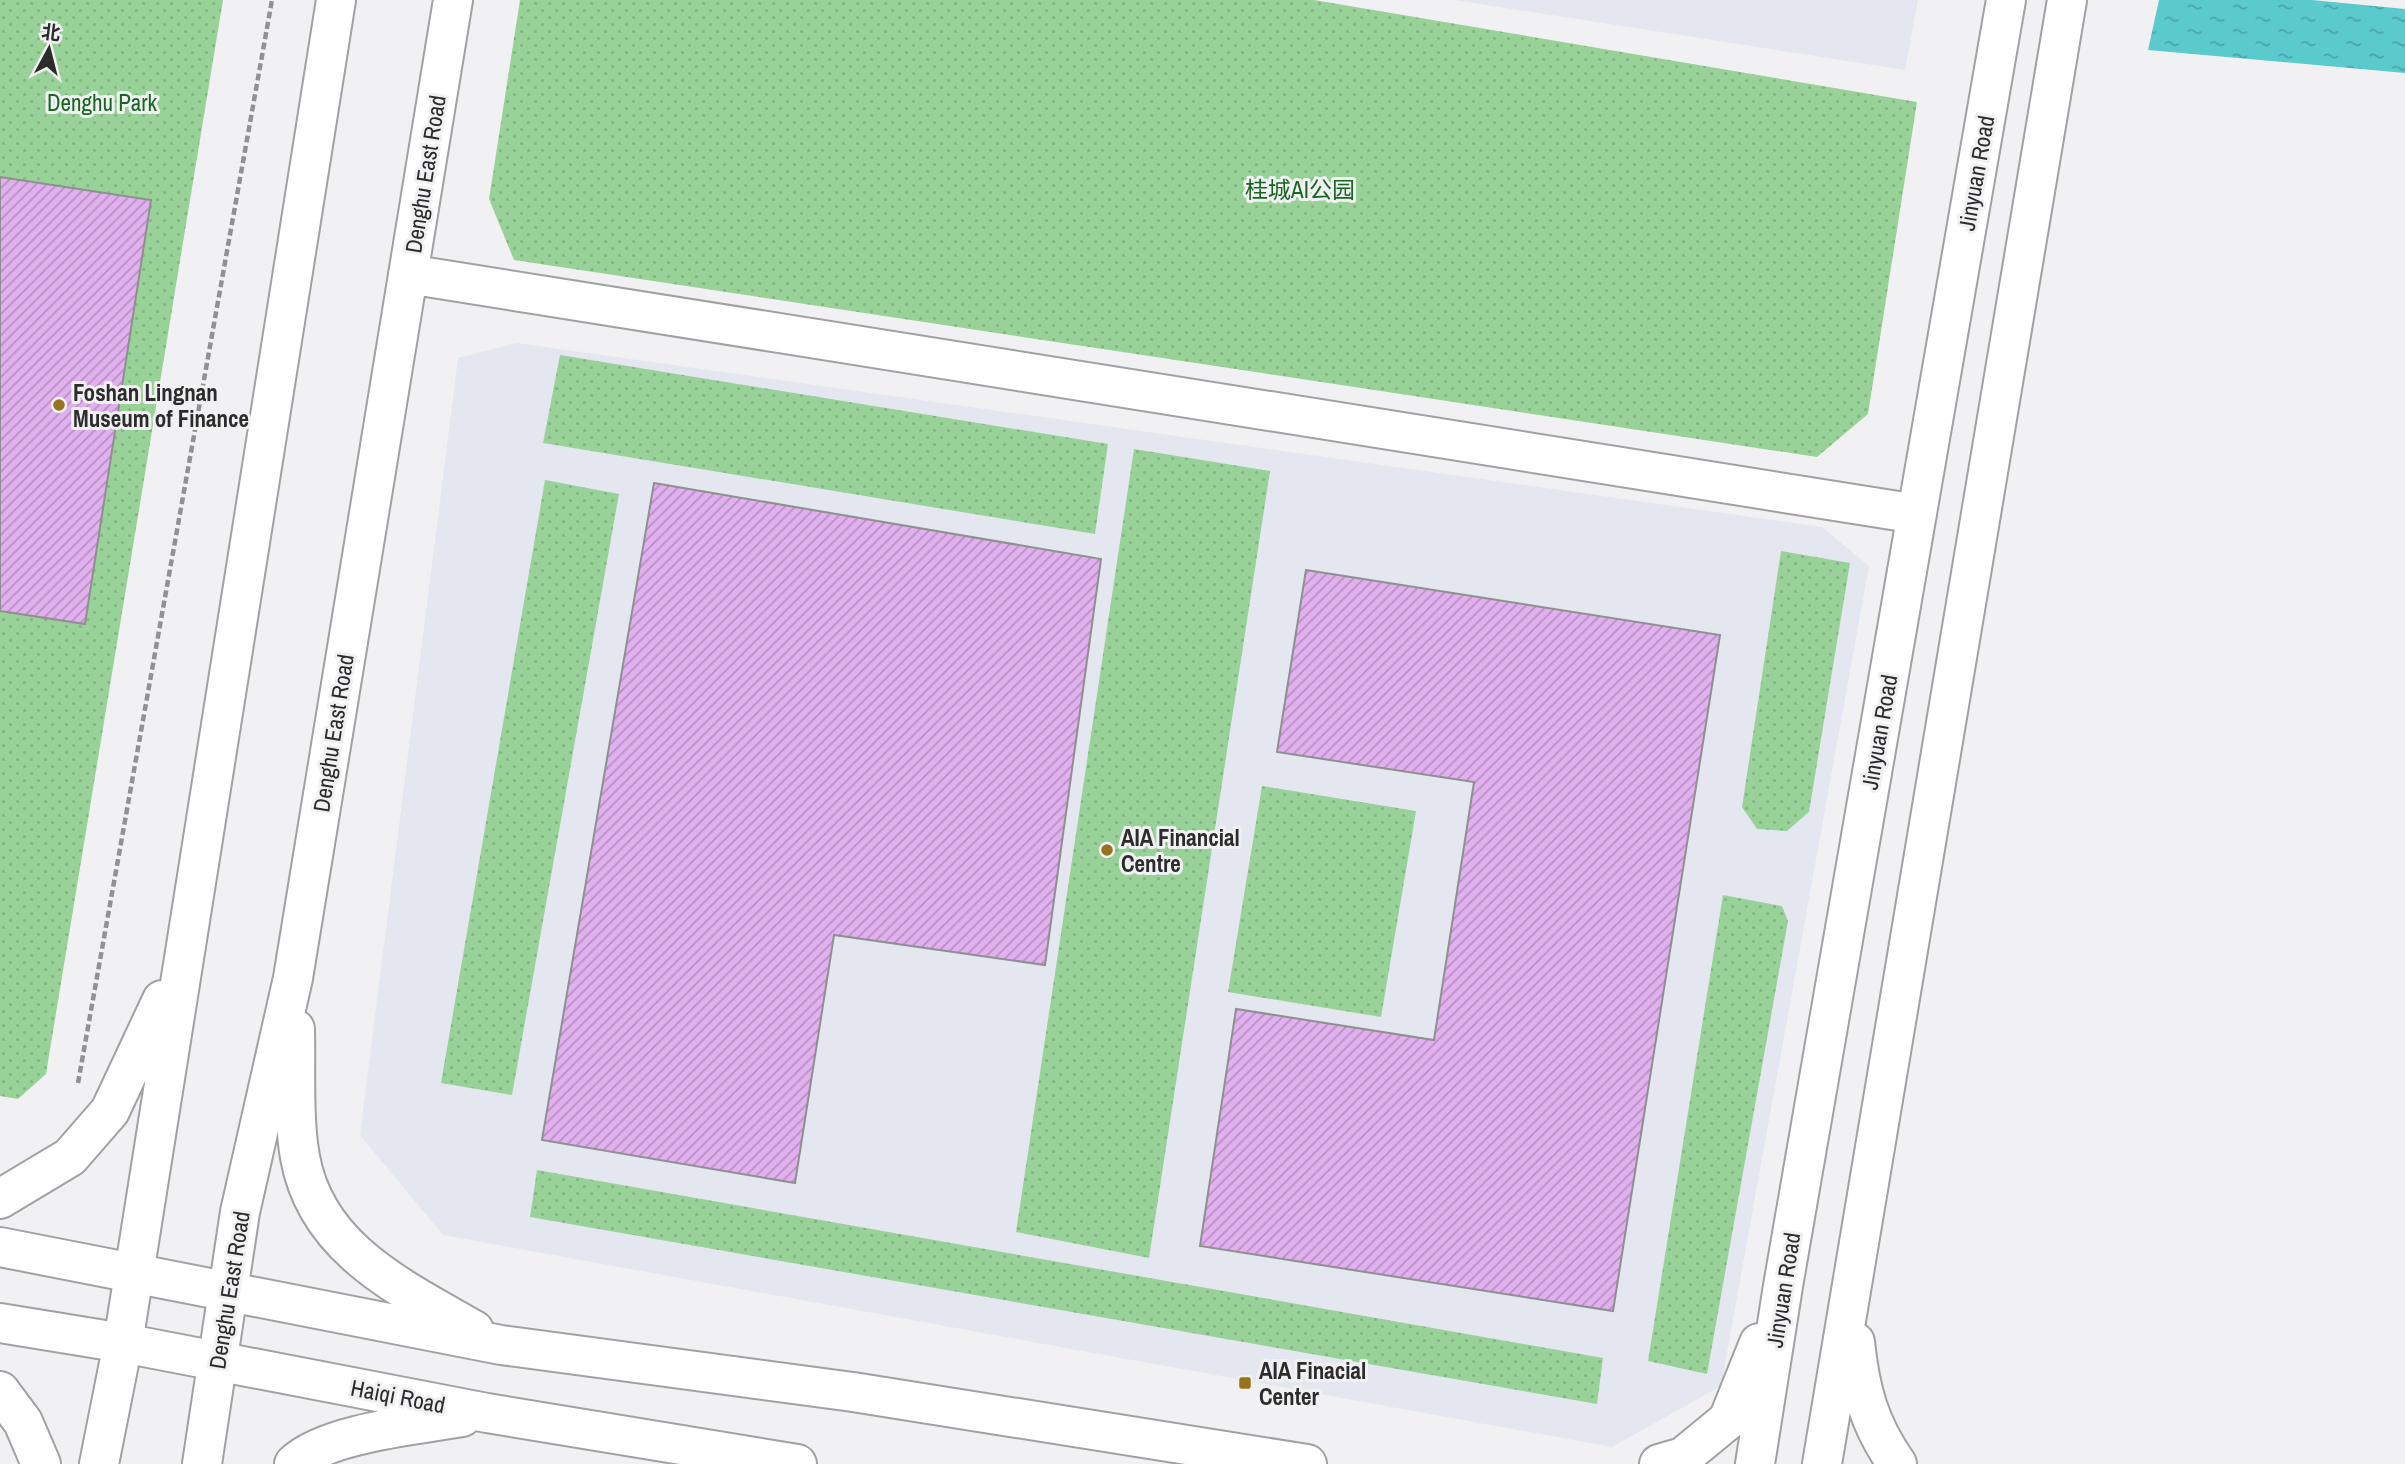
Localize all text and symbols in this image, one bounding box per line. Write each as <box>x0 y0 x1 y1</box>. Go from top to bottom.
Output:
north arrow <box>14 14 84 84</box>
text: 北 <box>40 18 62 46</box>
park label: Denghu Park <box>47 87 158 118</box>
street label: Denghu East Road <box>397 93 453 255</box>
street label: Jinyuan Road <box>1951 113 2001 233</box>
park label: 桂城AI公园 <box>1245 174 1355 205</box>
place label: Foshan Lingnan Museum of Finance <box>73 377 249 434</box>
marker: Foshan Lingnan Museum of Finance <box>51 397 67 413</box>
street label: Denghu East Road <box>305 652 361 814</box>
street label: Jinyuan Road <box>1854 672 1904 792</box>
place label: AIA Financial Centre <box>1121 822 1240 879</box>
marker: AIA Financial Centre <box>1099 842 1115 858</box>
street label: Denghu East Road <box>201 1209 257 1371</box>
street label: Jinyuan Road <box>1759 1230 1807 1350</box>
place label: AIA Finacial Center <box>1259 1355 1366 1412</box>
street label: Haiqi Road <box>348 1372 448 1420</box>
marker: AIA Finacial Center <box>1237 1375 1253 1391</box>

